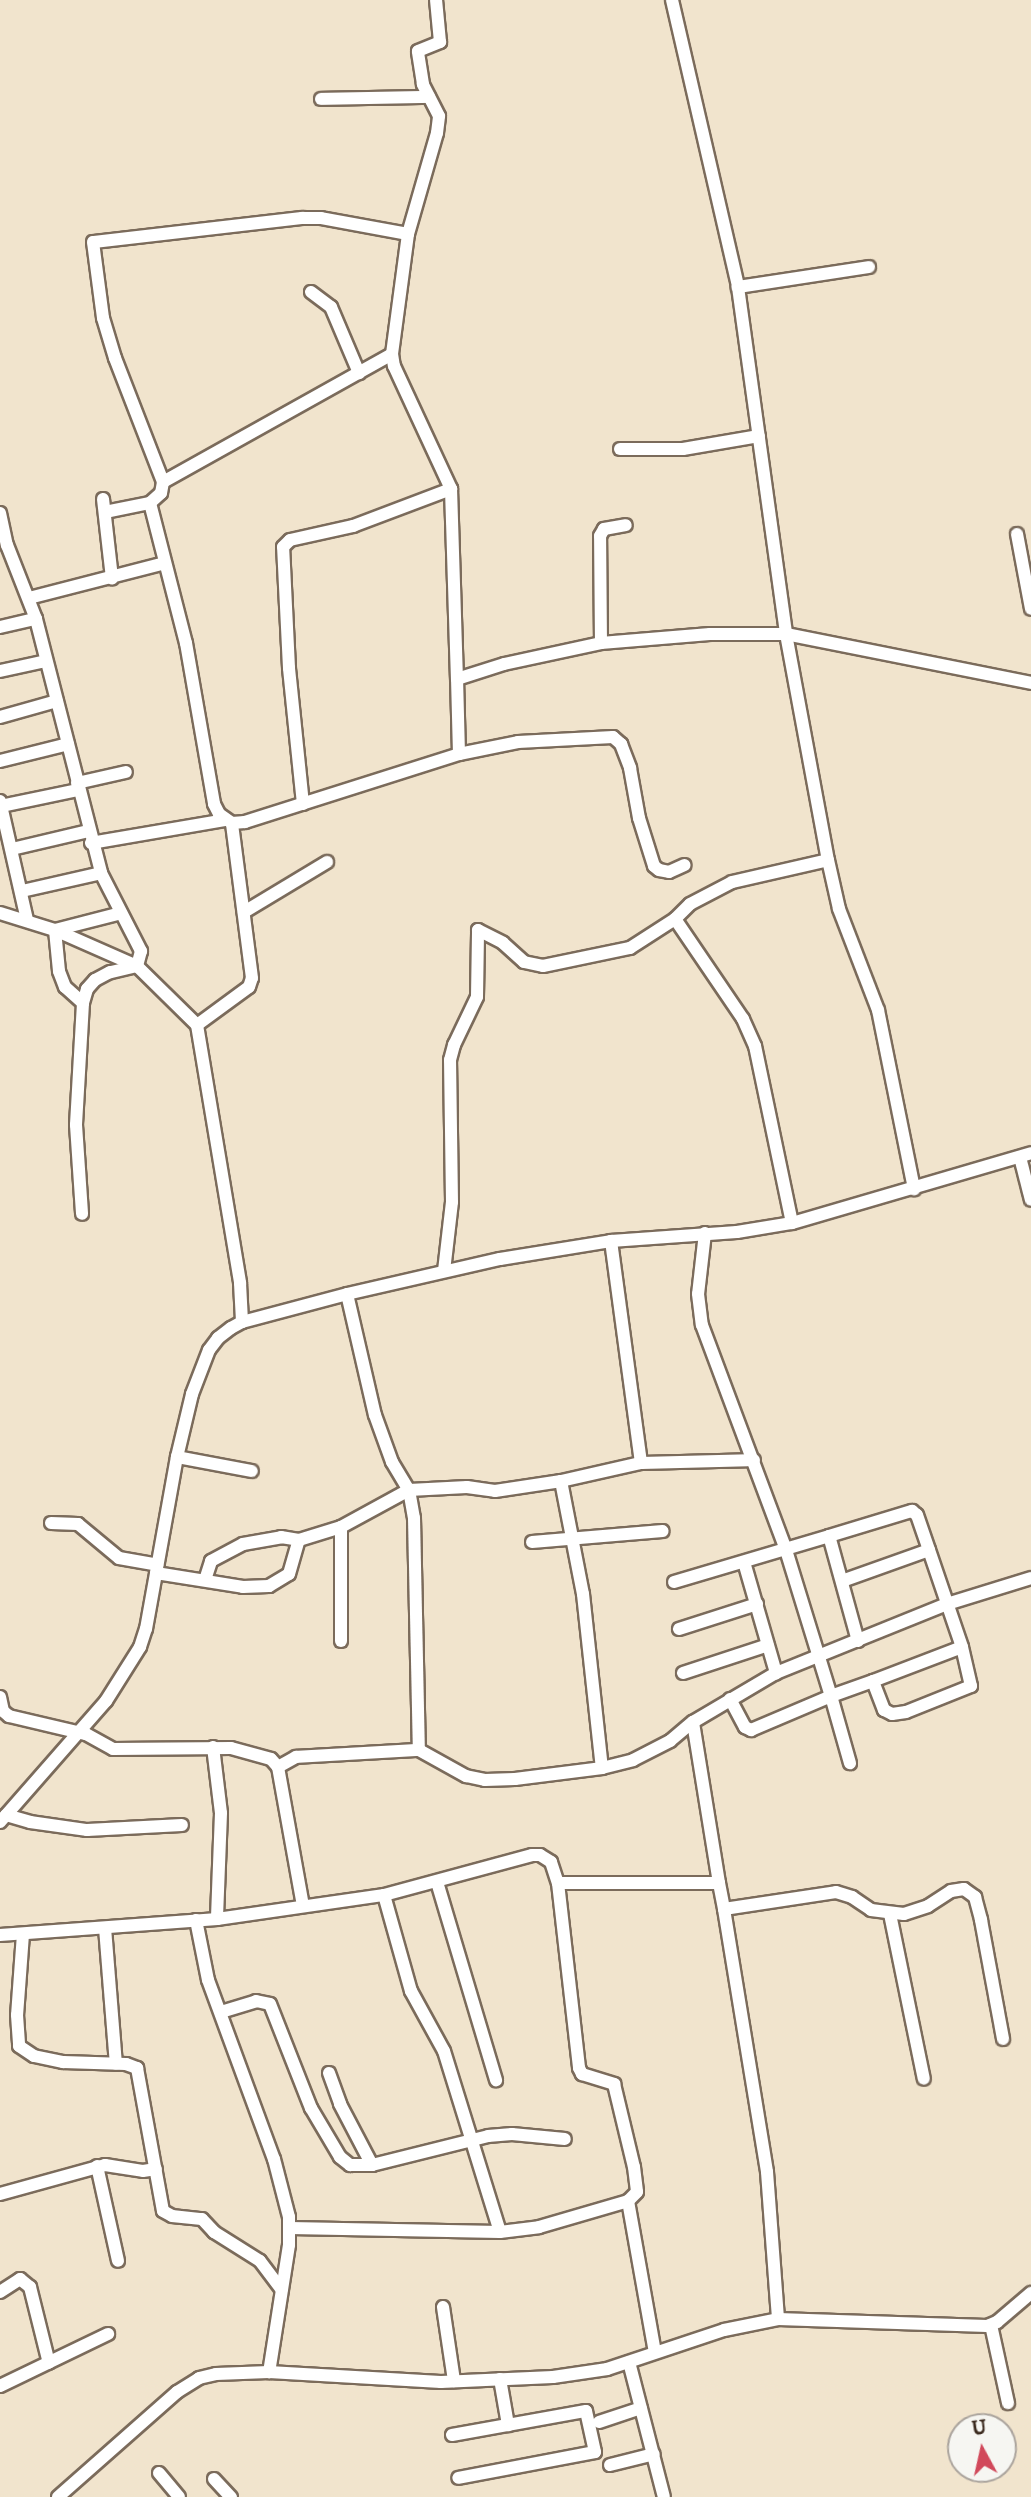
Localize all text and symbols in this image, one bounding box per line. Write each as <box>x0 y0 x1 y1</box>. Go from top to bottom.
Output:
north arrow <box>947 2413 1017 2483</box>
text: U <box>970 2416 988 2441</box>

